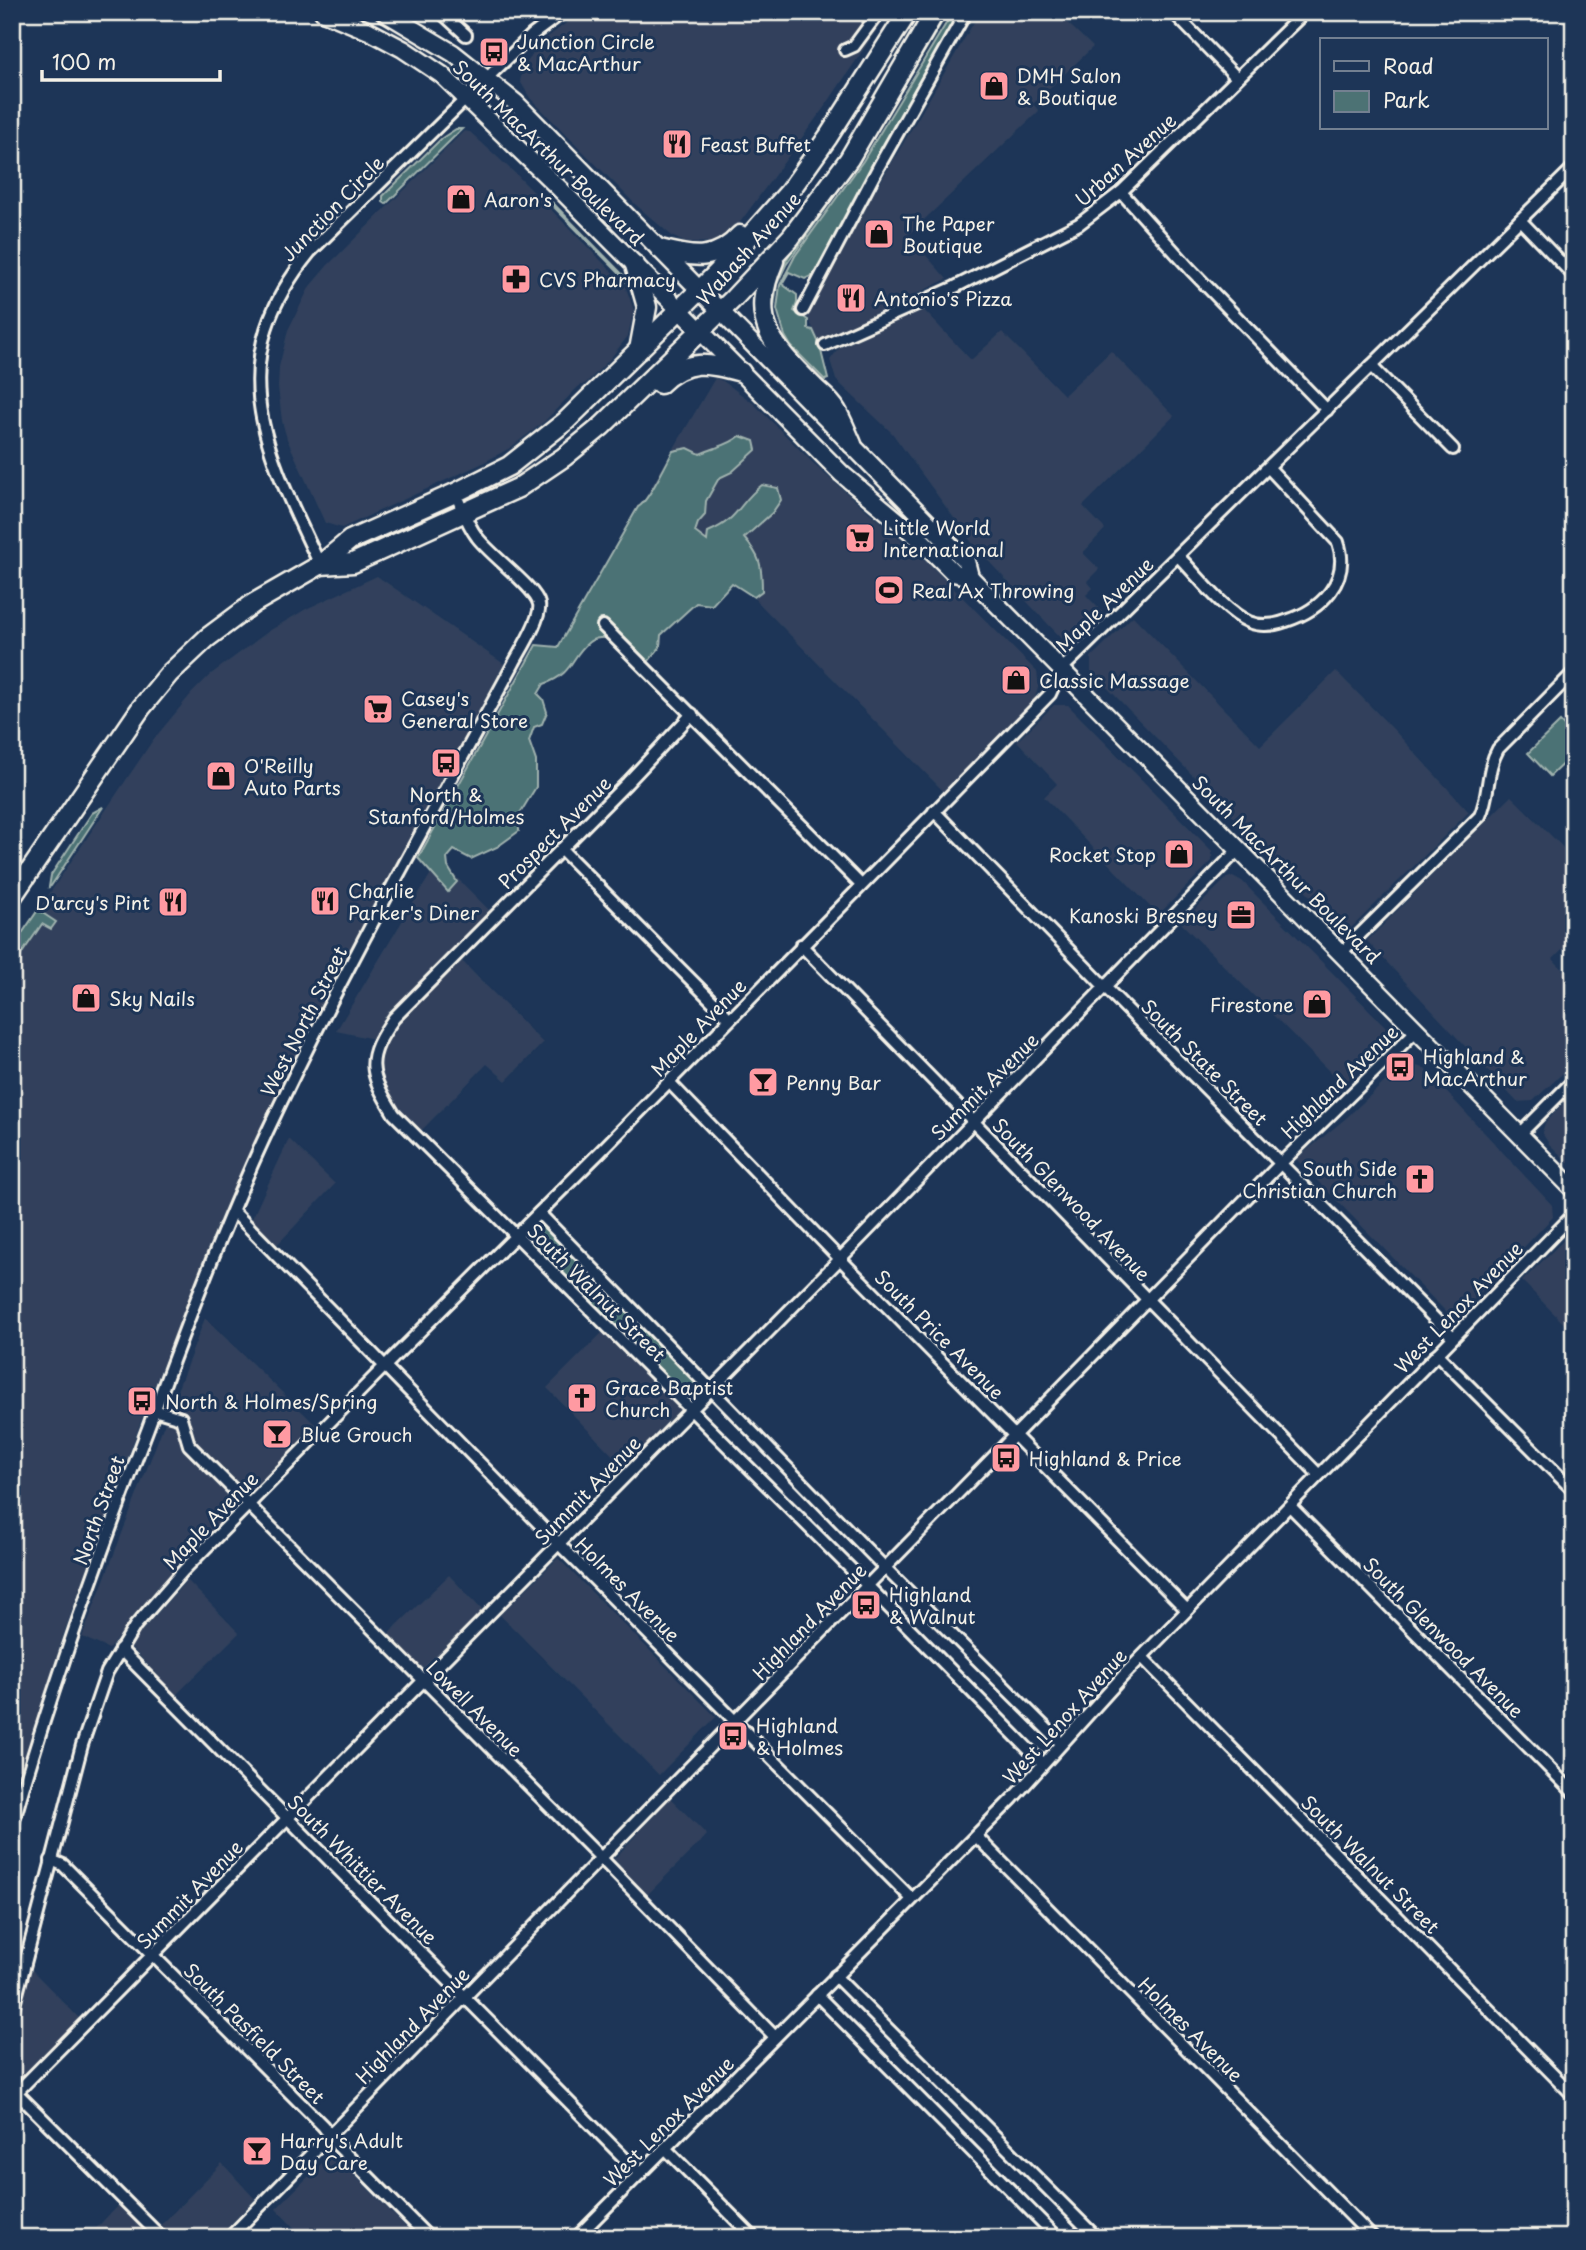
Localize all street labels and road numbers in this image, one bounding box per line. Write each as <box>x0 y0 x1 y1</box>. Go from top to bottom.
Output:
street label: South MacArthur Boulevard <box>447 53 651 251</box>
street label: Urban Avenue <box>1068 106 1182 212</box>
street label: Junction Circle <box>274 149 390 267</box>
street label: Wabash Avenue <box>689 185 807 311</box>
street label: Maple Avenue <box>1049 550 1159 658</box>
street label: Prospect Avenue <box>491 769 617 895</box>
street label: South MacArthur Boulevard <box>1187 769 1388 970</box>
street label: West North Street <box>253 941 353 1101</box>
street label: Maple Avenue <box>644 972 752 1082</box>
street label: South State Street <box>1135 992 1275 1132</box>
street label: Highland Avenue <box>1274 1018 1404 1144</box>
street label: Summit Avenue <box>924 1026 1044 1146</box>
street label: South Glenwood Avenue <box>987 1111 1157 1287</box>
street label: South Walnut Street <box>521 1216 673 1368</box>
street label: West Lenox Avenue <box>1387 1235 1529 1379</box>
street label: South Price Avenue <box>869 1263 1011 1405</box>
street label: Summit Avenue <box>527 1429 647 1551</box>
street label: North Street <box>65 1451 131 1569</box>
street label: Maple Avenue <box>156 1465 264 1575</box>
street label: Holmes Avenue <box>569 1530 687 1648</box>
street label: South Glenwood Avenue <box>1357 1550 1531 1724</box>
street label: Highland Avenue <box>746 1556 872 1686</box>
street label: West Lenox Avenue <box>995 1642 1133 1790</box>
street label: Lowell Avenue <box>420 1653 530 1763</box>
street label: South Whittier Avenue <box>282 1788 444 1950</box>
street label: South Walnut Street <box>1295 1788 1447 1940</box>
street label: Summit Avenue <box>129 1833 249 1955</box>
street label: South Pasfield Street <box>178 1956 332 2110</box>
street label: Highland Avenue <box>349 1960 475 2090</box>
street label: Holmes Avenue <box>1132 1970 1250 2088</box>
street label: West Lenox Avenue <box>596 2049 740 2193</box>

